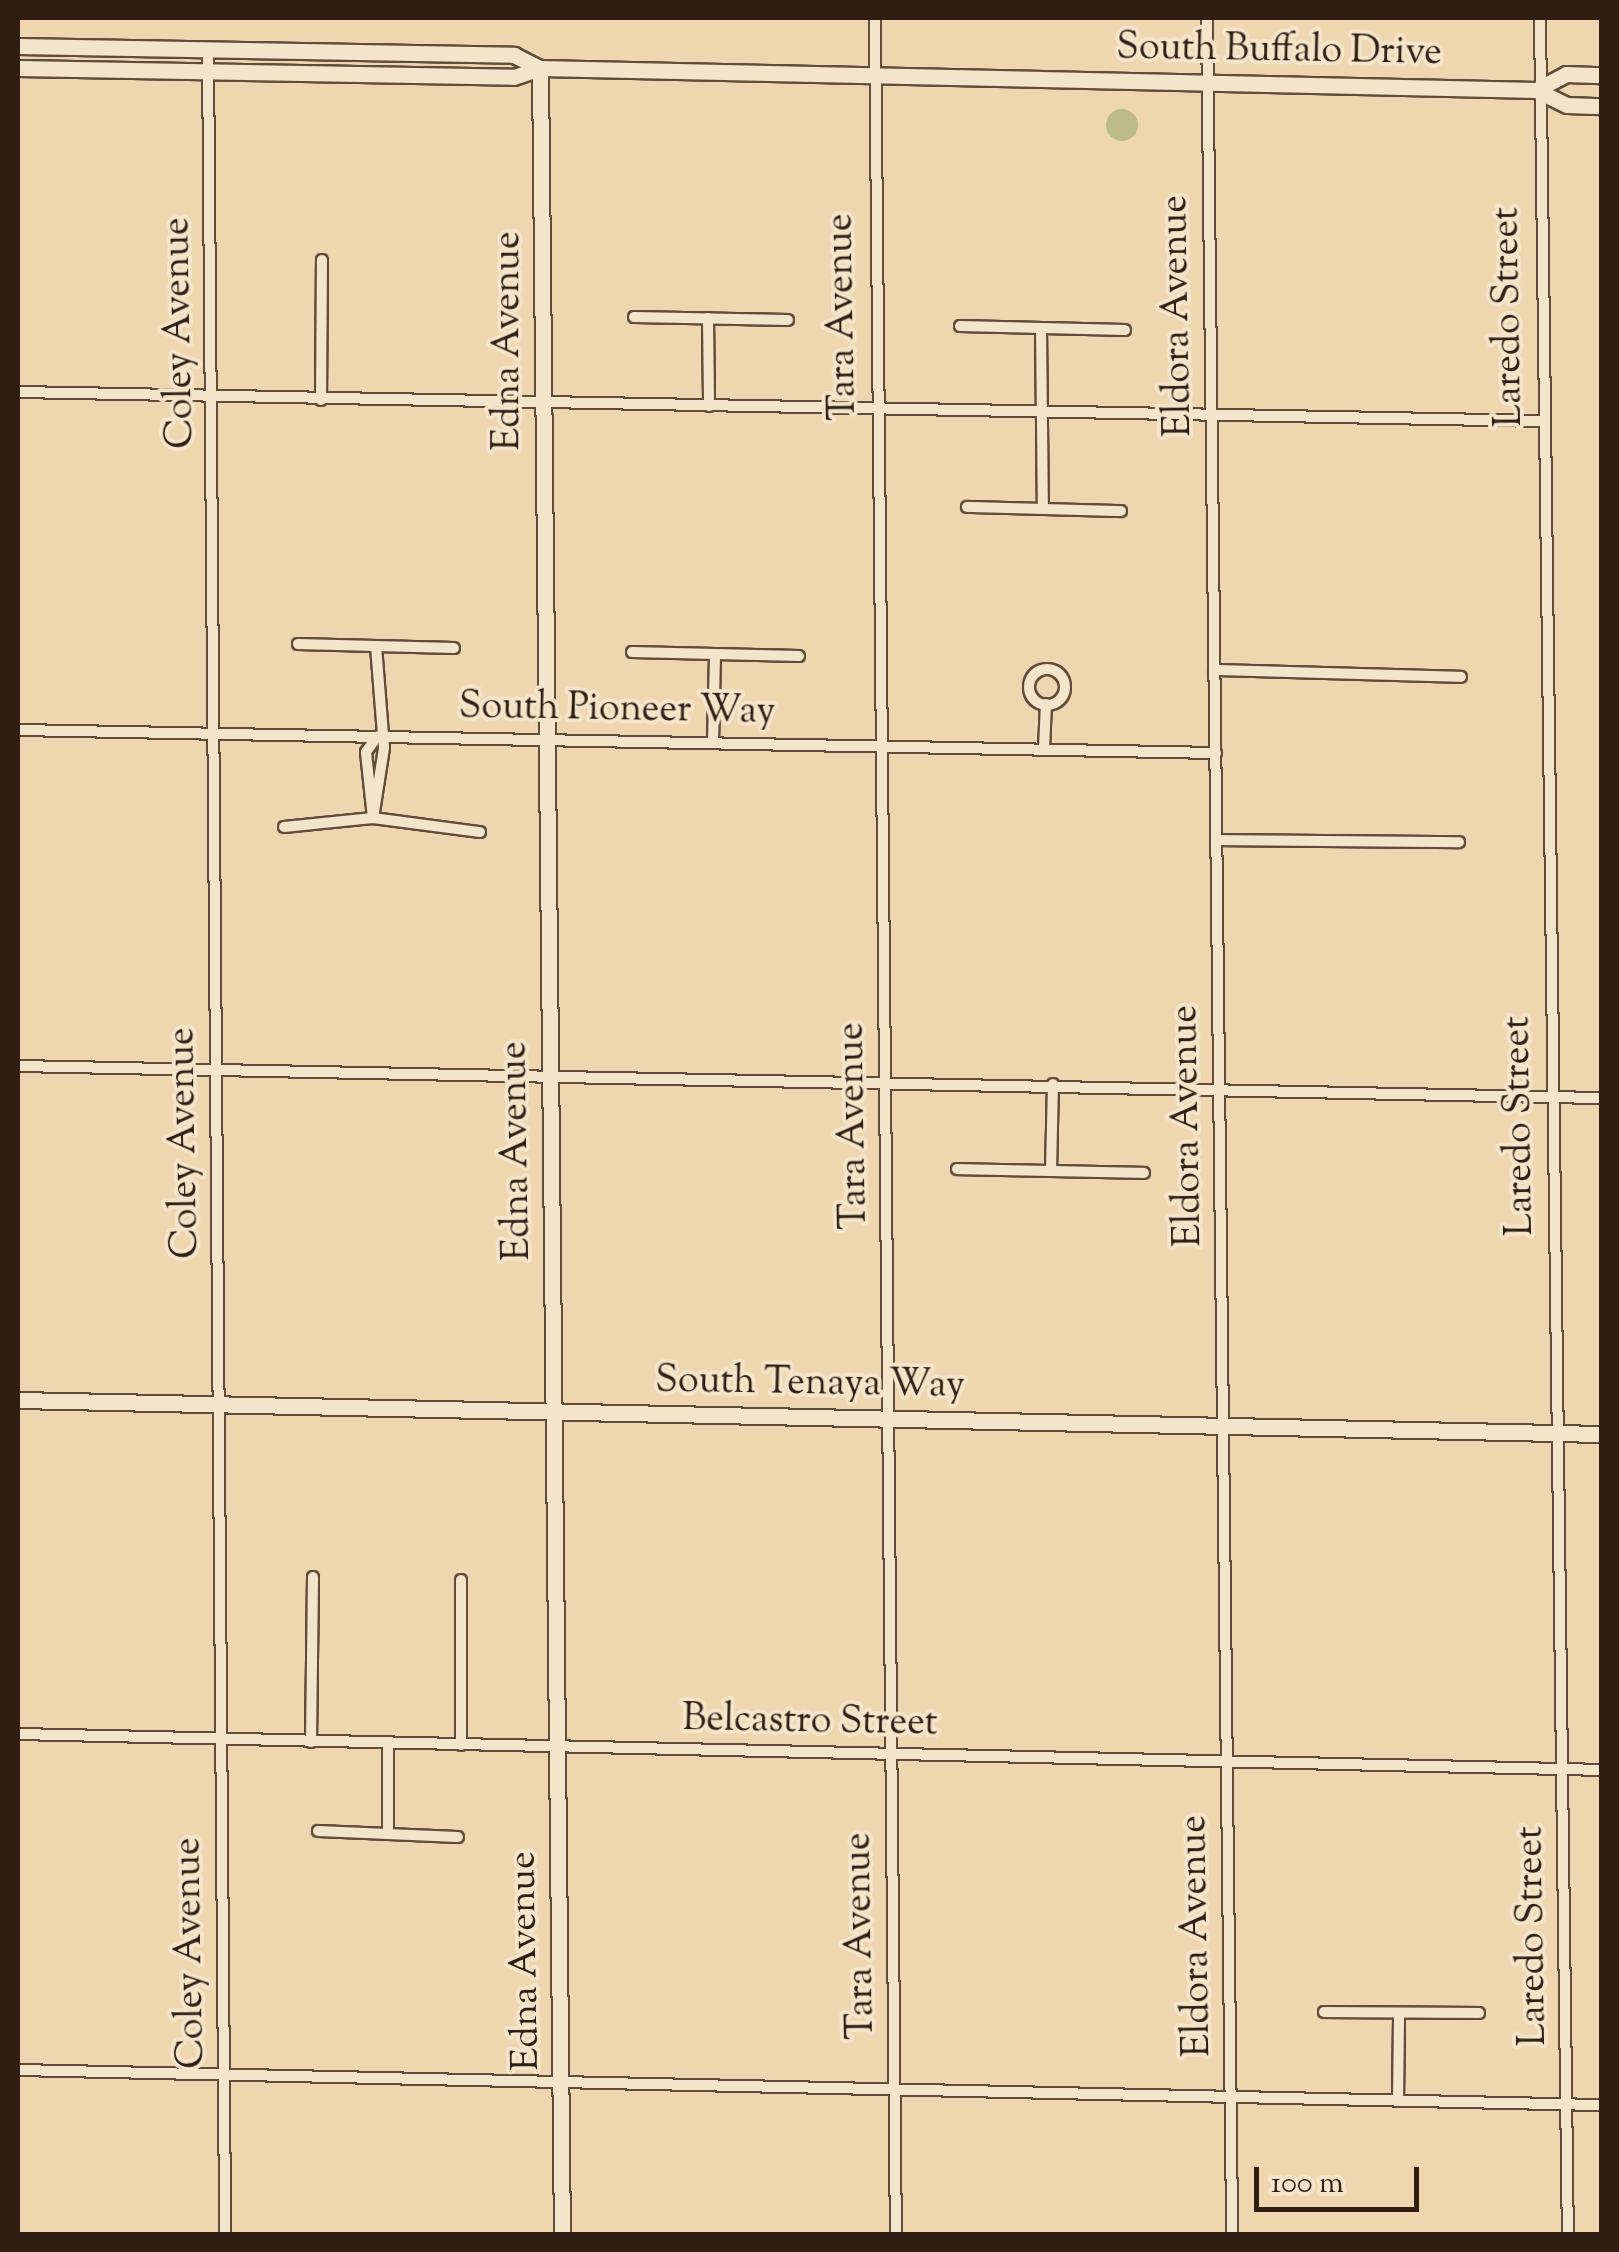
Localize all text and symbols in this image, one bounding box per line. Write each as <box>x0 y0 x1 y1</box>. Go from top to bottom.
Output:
street label: South Buffalo Drive <box>1116 26 1442 78</box>
street label: Eldora Avenue <box>1154 195 1204 437</box>
street label: Laredo Street <box>1485 207 1535 427</box>
street label: Tara Avenue <box>819 213 869 421</box>
street label: Coley Avenue <box>156 217 206 449</box>
street label: Edna Avenue <box>487 231 533 451</box>
street label: South Pioneer Way <box>458 685 776 737</box>
street label: Eldora Avenue <box>1164 1005 1214 1247</box>
street label: Laredo Street <box>1496 1016 1546 1236</box>
street label: Tara Avenue <box>830 1022 880 1230</box>
street label: Coley Avenue <box>161 1027 211 1259</box>
street label: Edna Avenue <box>493 1041 543 1261</box>
street label: South Tenaya Way <box>655 1360 965 1410</box>
street label: Belcastro Street <box>682 1698 938 1748</box>
street label: Eldora Avenue <box>1173 1815 1223 2057</box>
street label: Laredo Street <box>1509 1826 1559 2046</box>
street label: Tara Avenue <box>837 1832 887 2040</box>
street label: Coley Avenue <box>167 1837 217 2069</box>
street label: Edna Avenue <box>502 1851 552 2071</box>
scale bar <box>1259 2147 1424 2209</box>
text: 100 m <box>1271 2163 1344 2206</box>

